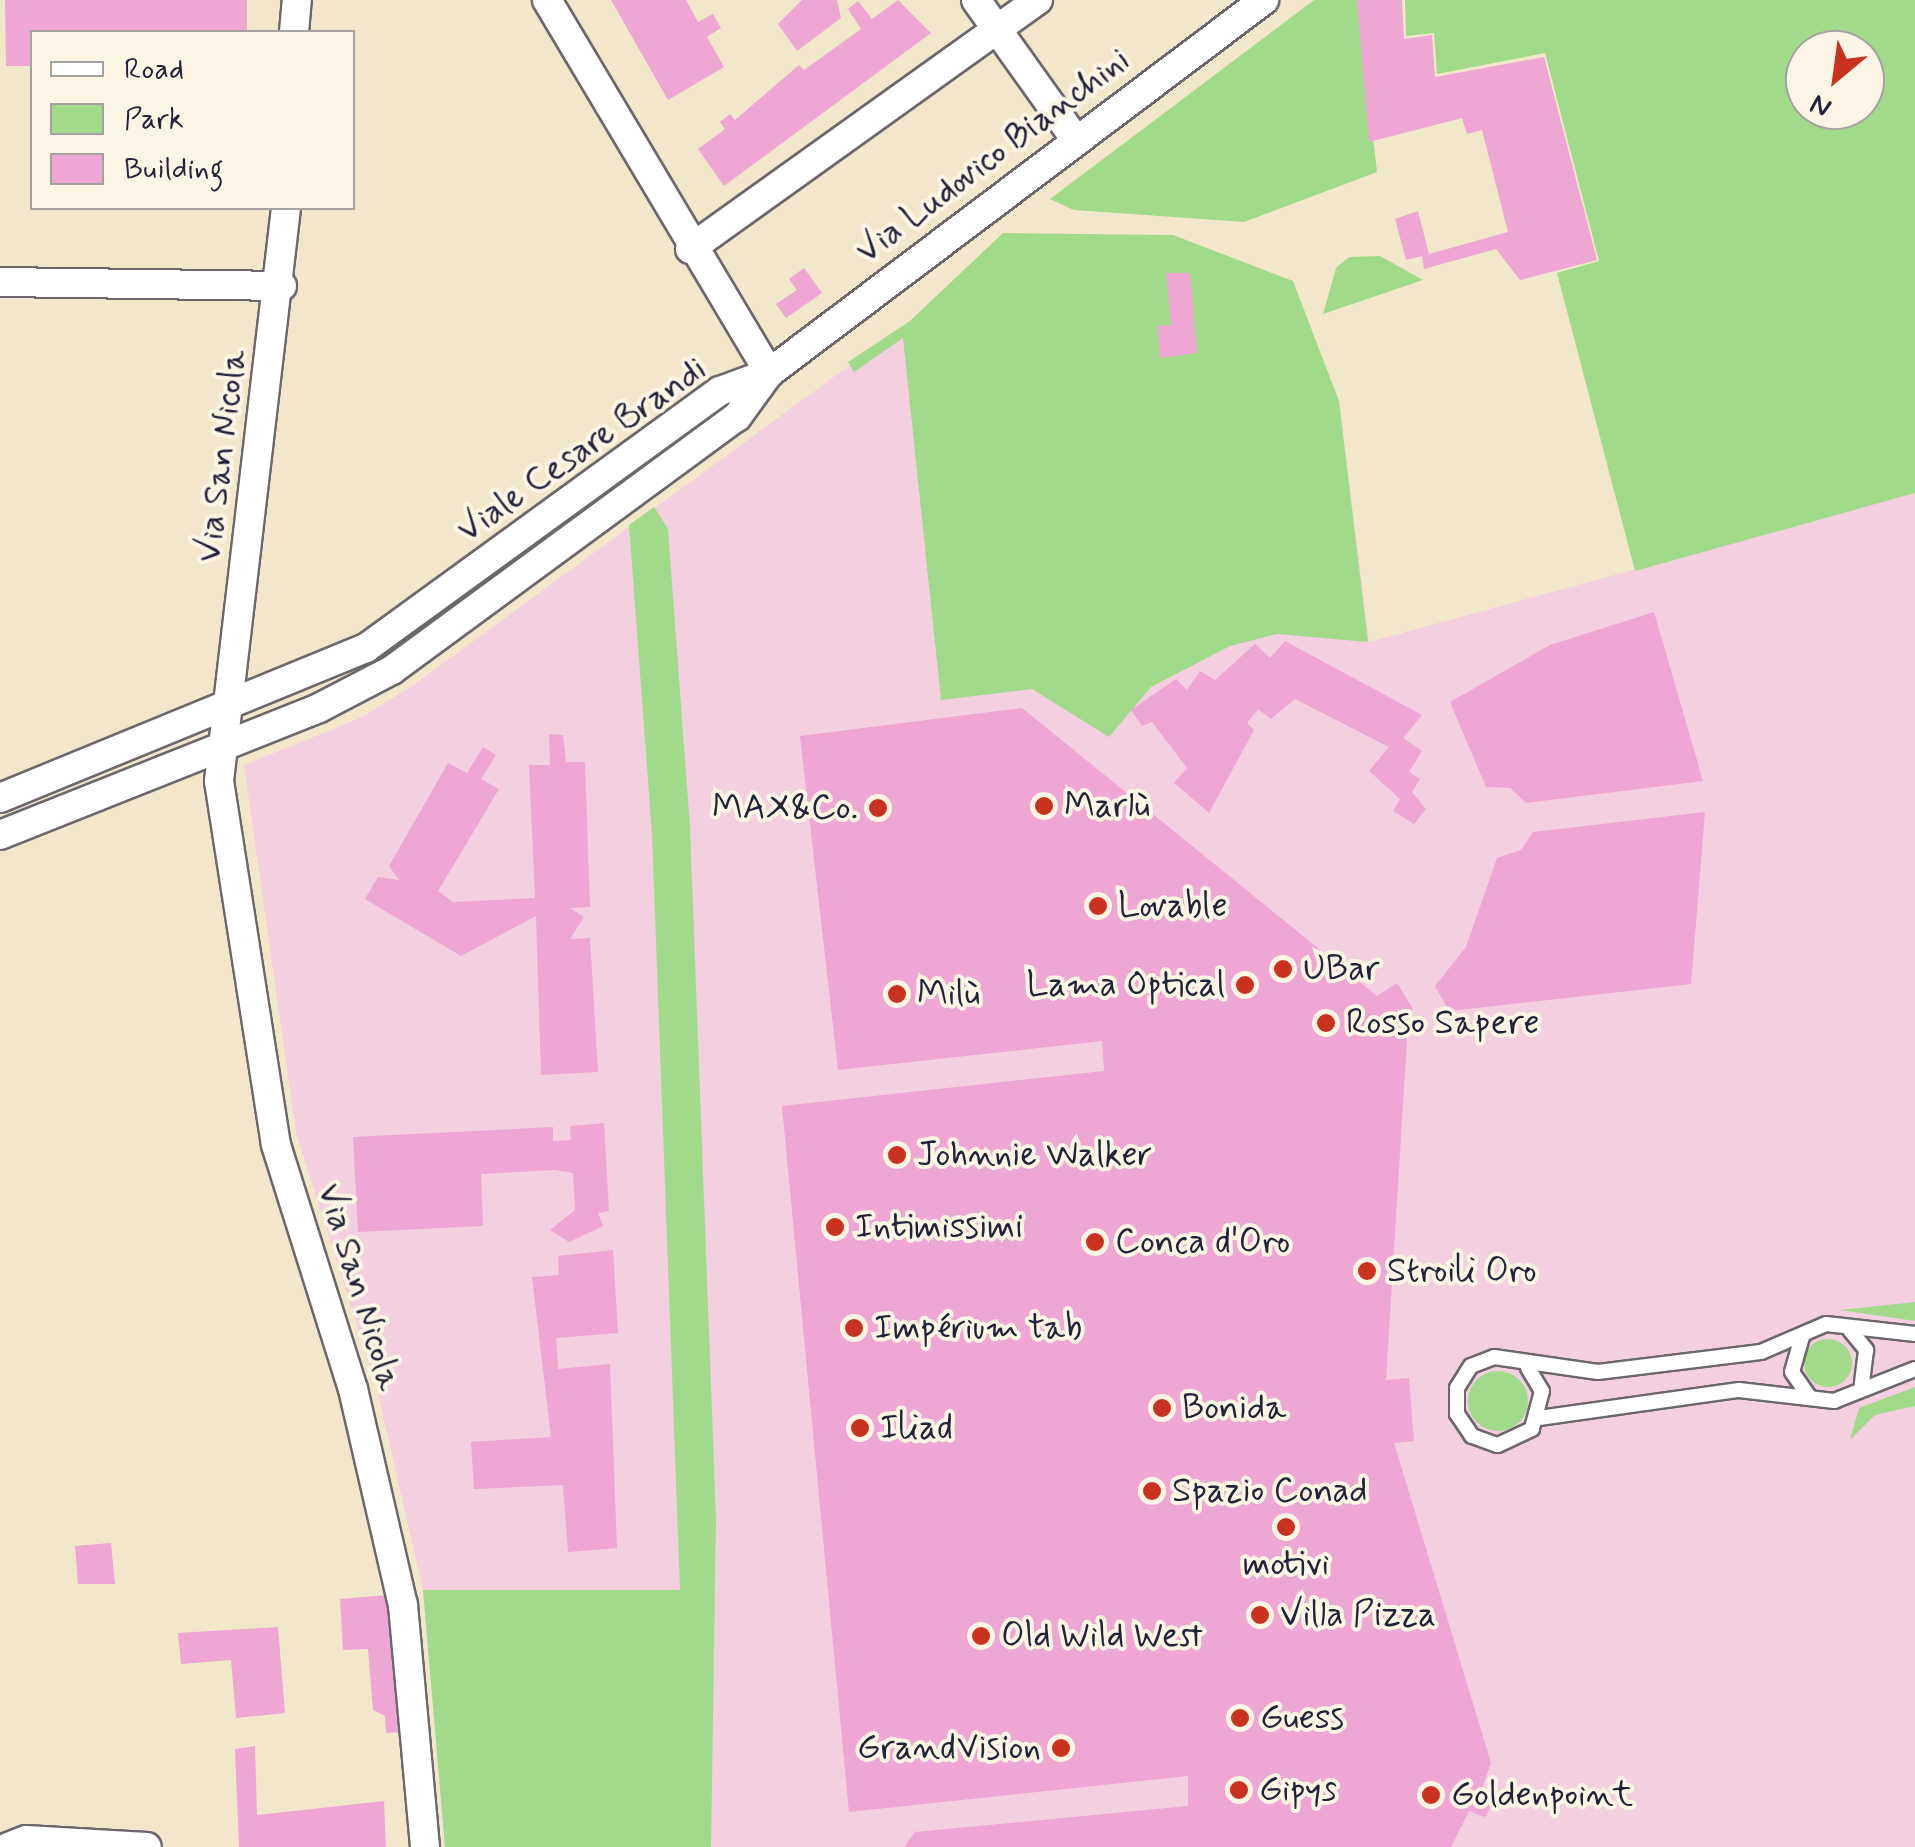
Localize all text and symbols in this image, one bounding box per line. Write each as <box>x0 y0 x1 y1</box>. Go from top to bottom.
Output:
legend <box>30 30 355 210</box>
north arrow <box>1785 30 1885 130</box>
street label: Via Ludovico Bianchini <box>853 44 1133 268</box>
text: Road <box>124 50 184 89</box>
text: N <box>1804 84 1838 126</box>
text: Park <box>124 100 184 139</box>
text: Building <box>124 150 223 189</box>
street label: Viale Cesare Brandi <box>446 346 718 554</box>
street label: Via San Nicola <box>188 348 256 564</box>
place label: Marlù <box>1064 785 1150 827</box>
place label: MAX&Co. <box>712 787 858 829</box>
marker: Marlù <box>1033 795 1055 817</box>
marker: MAX&Co. <box>867 797 889 819</box>
place label: Lovable <box>1118 885 1227 927</box>
marker: Lovable <box>1087 895 1109 917</box>
place label: UBar <box>1303 948 1380 990</box>
marker: UBar <box>1272 958 1294 980</box>
place label: Lama Optical <box>1026 964 1225 1006</box>
place label: Milù <box>917 973 980 1015</box>
marker: Lama Optical <box>1234 974 1256 996</box>
marker: Milù <box>886 983 908 1005</box>
place label: Rosso Sapere <box>1346 1002 1534 1044</box>
marker: Rosso Sapere <box>1315 1012 1337 1034</box>
place label: Johnnie Walker <box>917 1134 1152 1176</box>
marker: Johnnie Walker <box>886 1144 908 1166</box>
street label: Via San Nicola <box>308 1179 410 1395</box>
place label: Intimissimi <box>855 1206 1023 1248</box>
marker: Intimissimi <box>824 1216 846 1238</box>
place label: Conca d'Oro <box>1115 1221 1290 1263</box>
marker: Conca d'Oro <box>1084 1231 1106 1253</box>
place label: Stroili Oro <box>1387 1250 1537 1292</box>
marker: Stroili Oro <box>1356 1260 1378 1282</box>
place label: Impérium tab <box>874 1307 1087 1349</box>
marker: Impérium tab <box>843 1317 865 1339</box>
place label: Bonida <box>1182 1387 1286 1429</box>
marker: Bonida <box>1151 1397 1173 1419</box>
place label: Iliad <box>880 1407 953 1449</box>
marker: Iliad <box>849 1417 871 1439</box>
place label: Spazio Conad <box>1172 1470 1367 1512</box>
marker: Spazio Conad <box>1141 1480 1163 1502</box>
marker: motivi <box>1275 1516 1297 1538</box>
place label: motivi <box>1242 1543 1330 1585</box>
place label: Villa Pizza <box>1280 1594 1434 1636</box>
marker: Villa Pizza <box>1249 1604 1271 1626</box>
place label: Old Wild West <box>1001 1615 1208 1657</box>
marker: Old Wild West <box>970 1625 992 1647</box>
place label: Guess <box>1260 1697 1344 1739</box>
marker: Guess <box>1229 1707 1251 1729</box>
place label: GrandVision <box>857 1727 1041 1769</box>
marker: GrandVision <box>1050 1737 1072 1759</box>
place label: Gipys <box>1259 1769 1337 1811</box>
place label: Goldenpoint <box>1451 1774 1633 1816</box>
marker: Gipys <box>1228 1779 1250 1801</box>
marker: Goldenpoint <box>1420 1784 1442 1806</box>

